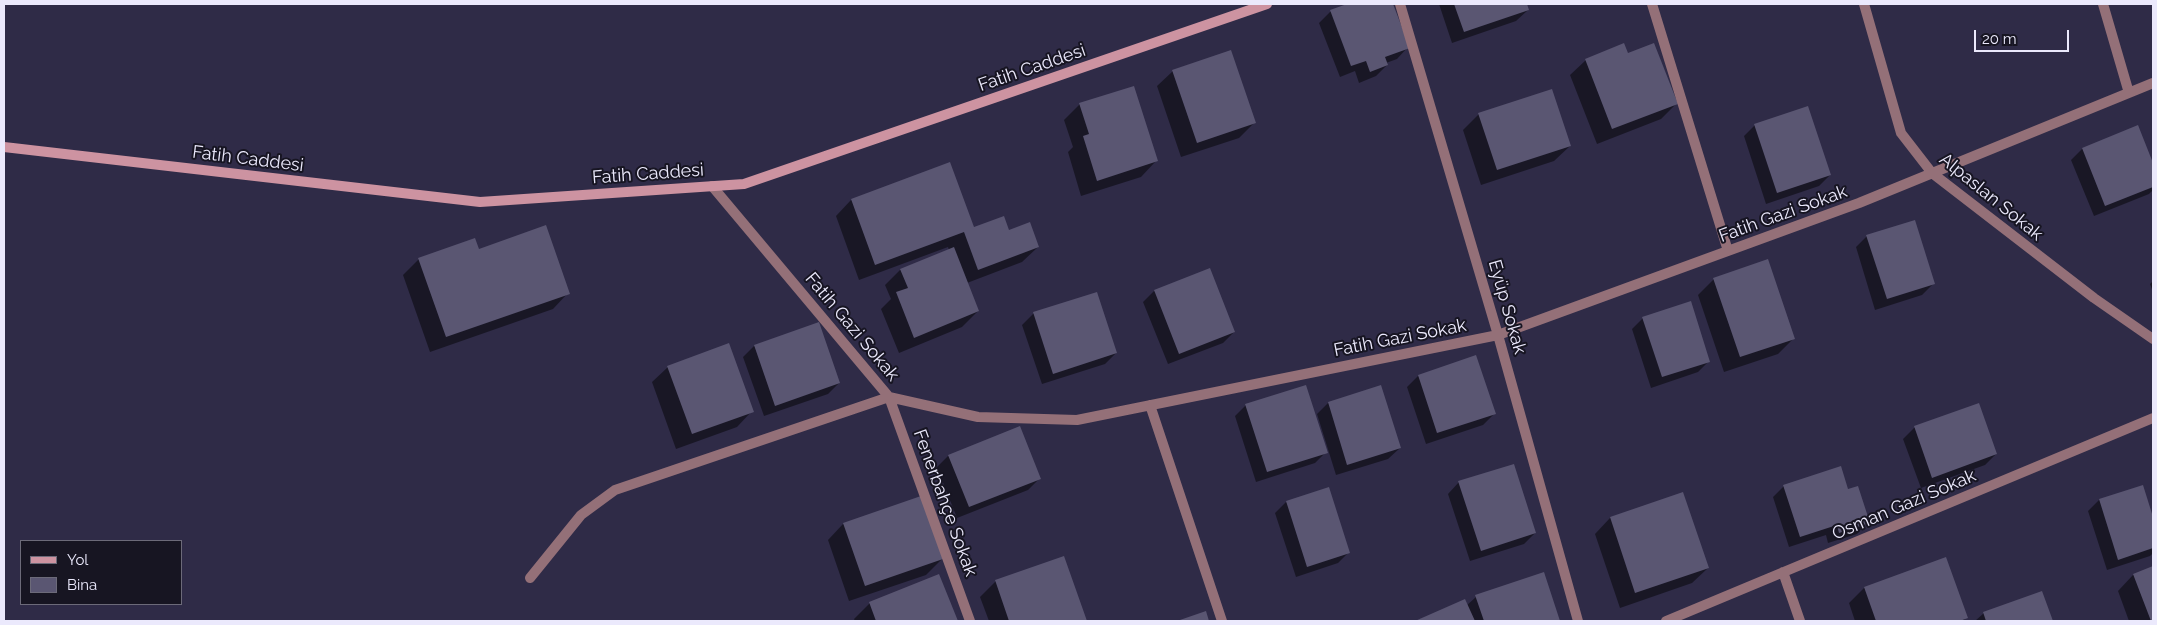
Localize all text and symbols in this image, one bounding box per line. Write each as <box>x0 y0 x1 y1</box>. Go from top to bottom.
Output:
scale bar <box>1977 20 2072 52</box>
text: 20 m <box>1982 30 2017 48</box>
street label: Fatih Caddesi <box>976 40 1088 96</box>
street label: Fatih Caddesi <box>191 141 305 177</box>
street label: Alpaslan Sokak <box>1935 149 2047 245</box>
street label: Fatih Caddesi <box>591 159 705 189</box>
street label: Fatih Gazi Sokak <box>1716 181 1850 247</box>
street label: Eyüp Sokak <box>1483 257 1531 357</box>
street label: Fatih Gazi Sokak <box>800 268 904 386</box>
street label: Fatih Gazi Sokak <box>1332 315 1468 361</box>
street label: Fenerbahçe Sokak <box>908 427 982 579</box>
street label: Osman Gazi Sokak <box>1829 465 1979 545</box>
legend <box>20 540 182 605</box>
text: Yol <box>67 551 88 569</box>
text: Bina <box>67 576 97 594</box>

